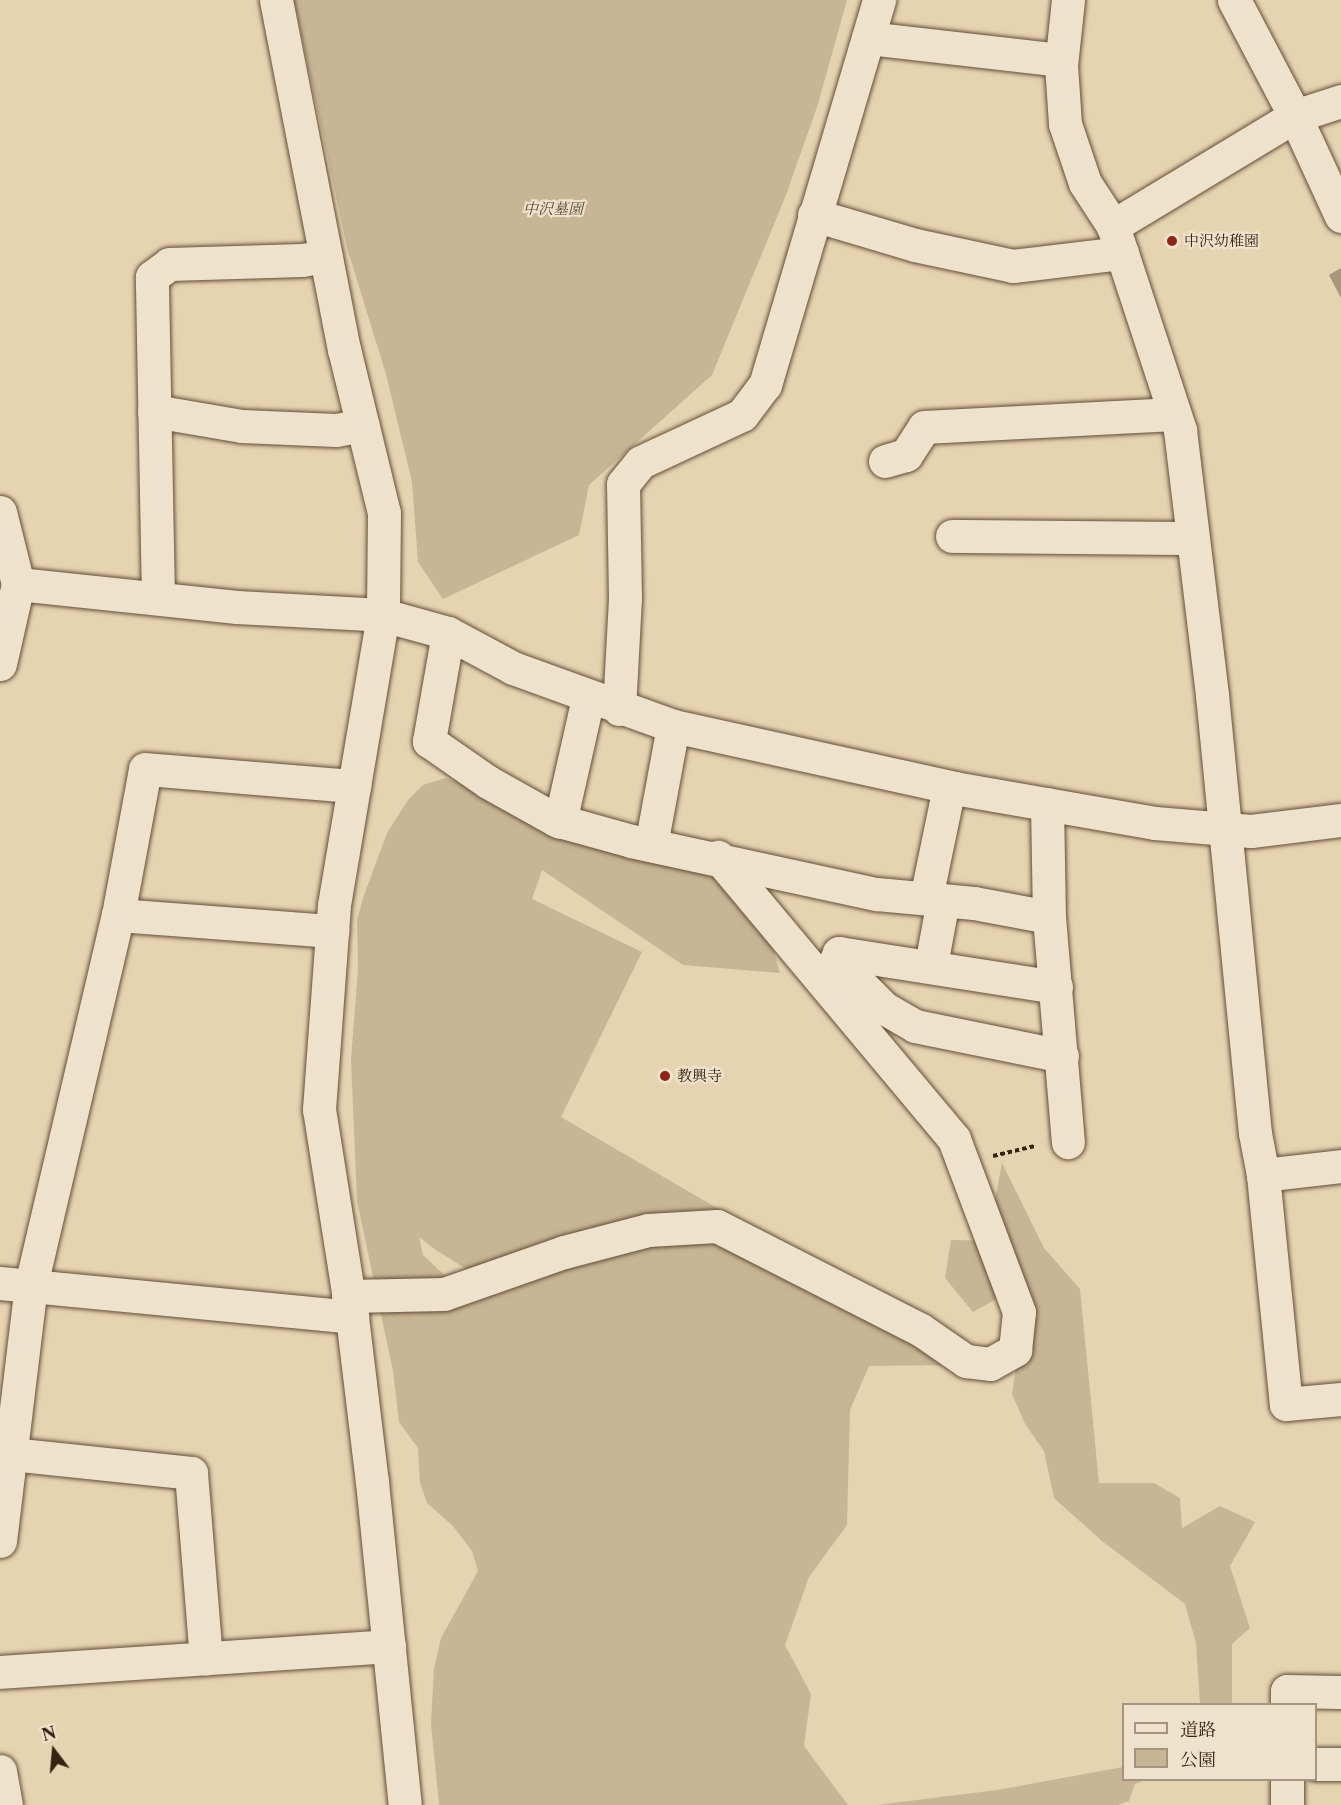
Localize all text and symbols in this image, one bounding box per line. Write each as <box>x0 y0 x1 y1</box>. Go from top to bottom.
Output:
park label: 中沢墓園 <box>523 200 583 218</box>
place label: 中沢幼稚園 <box>1184 232 1259 250</box>
marker: 中沢幼稚園 <box>1165 234 1179 248</box>
place label: 教興寺 <box>677 1067 722 1085</box>
marker: 教興寺 <box>658 1069 672 1083</box>
legend <box>1122 1703 1317 1781</box>
text: 道路 <box>1180 1719 1216 1741</box>
north arrow <box>24 1721 84 1781</box>
text: N <box>40 1722 58 1745</box>
text: 公園 <box>1180 1749 1216 1771</box>

